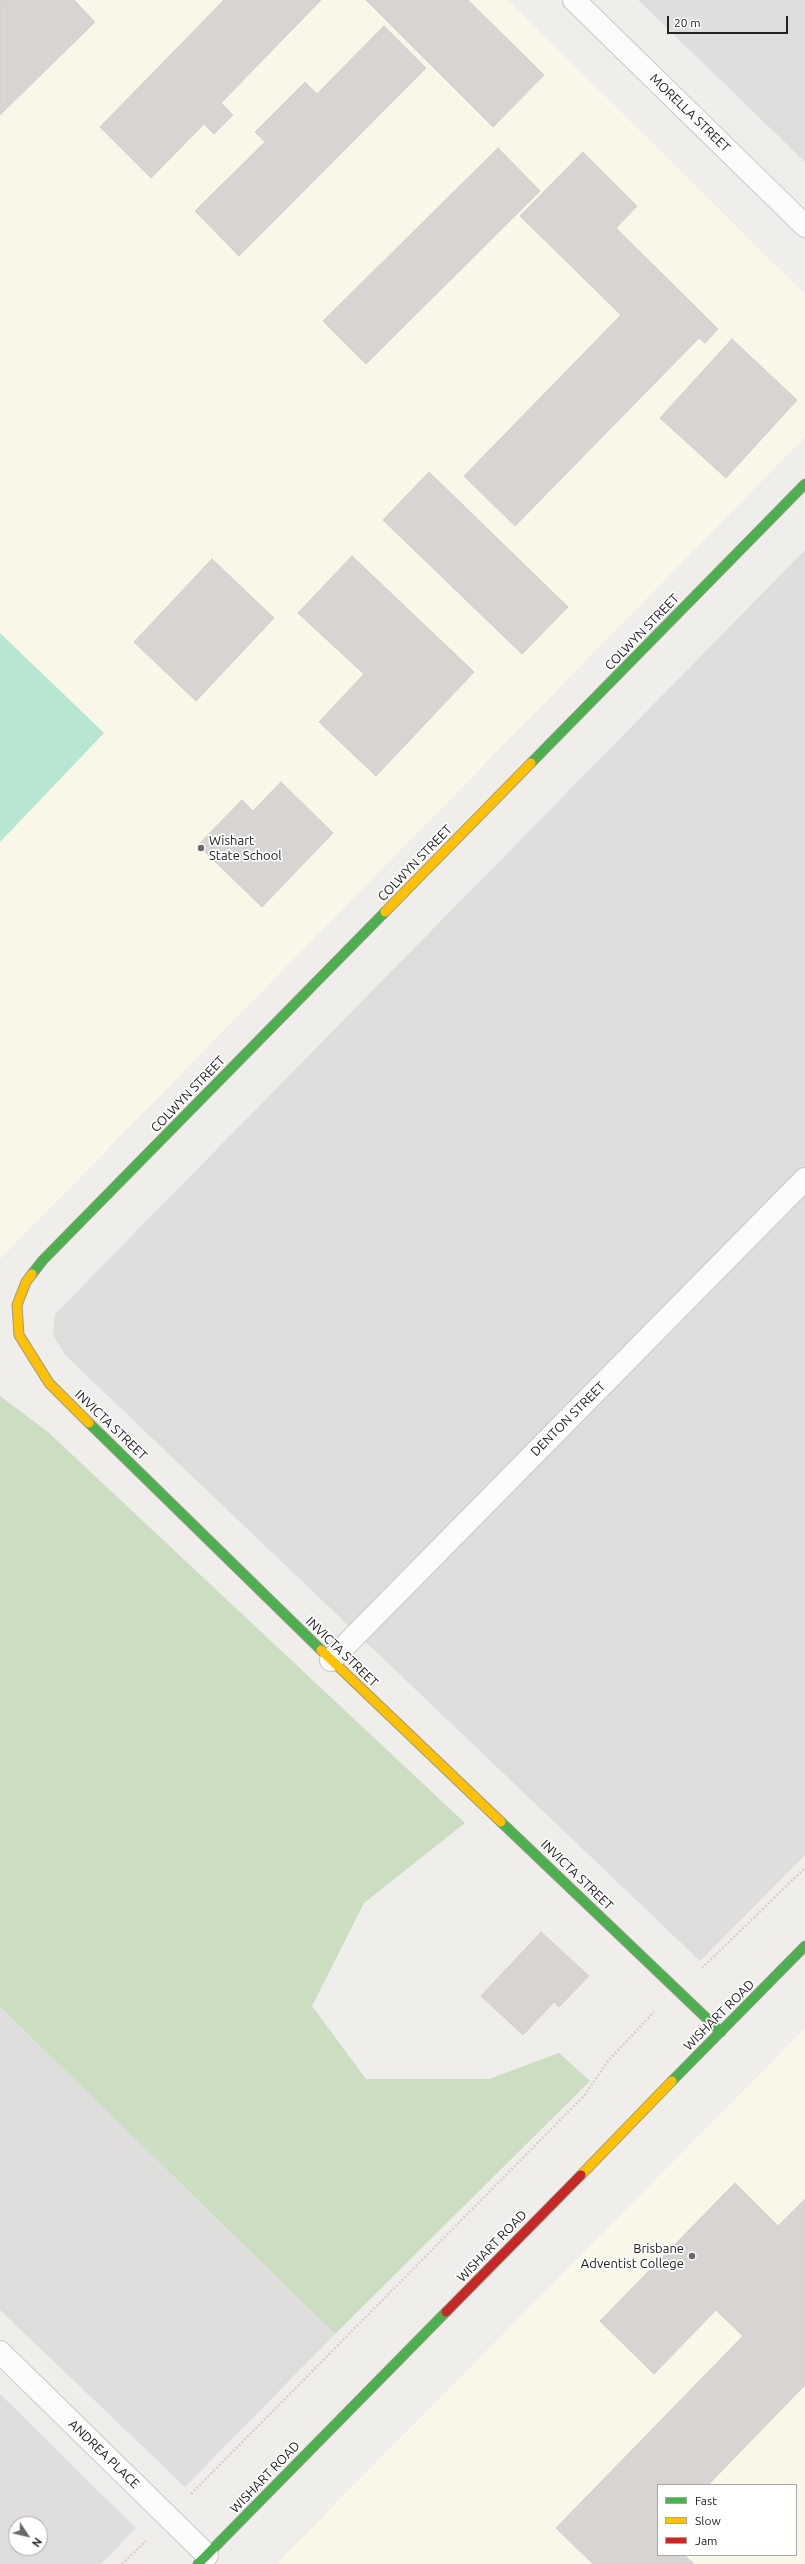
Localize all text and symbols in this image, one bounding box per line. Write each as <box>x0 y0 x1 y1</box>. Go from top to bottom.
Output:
scale bar <box>669 8 790 34</box>
text: 20 m <box>674 16 701 29</box>
street label: MORELLA STREET <box>647 71 733 155</box>
street label: COLWYN STREET <box>602 591 682 673</box>
street label: COLWYN STREET <box>375 822 455 904</box>
place label: Wishart State School <box>209 833 282 864</box>
marker: Wishart State School <box>196 843 206 853</box>
street label: COLWYN STREET <box>148 1053 228 1135</box>
street label: DENTON STREET <box>527 1378 609 1460</box>
street label: INVICTA STREET <box>72 1387 150 1463</box>
street label: INVICTA STREET <box>303 1614 381 1690</box>
street label: INVICTA STREET <box>538 1837 616 1913</box>
street label: WISHART ROAD <box>680 1976 758 2054</box>
street label: WISHART ROAD <box>454 2207 530 2285</box>
place label: Brisbane Adventist College <box>581 2241 684 2272</box>
marker: Brisbane Adventist College <box>687 2251 697 2261</box>
street label: ANDREA PLACE <box>65 2416 143 2492</box>
street label: WISHART ROAD <box>227 2438 303 2516</box>
legend <box>657 2484 797 2556</box>
text: Fast <box>695 2494 717 2507</box>
text: Slow <box>695 2514 721 2527</box>
north arrow <box>8 2516 48 2556</box>
text: Jam <box>695 2534 717 2547</box>
text: N <box>30 2536 44 2549</box>

